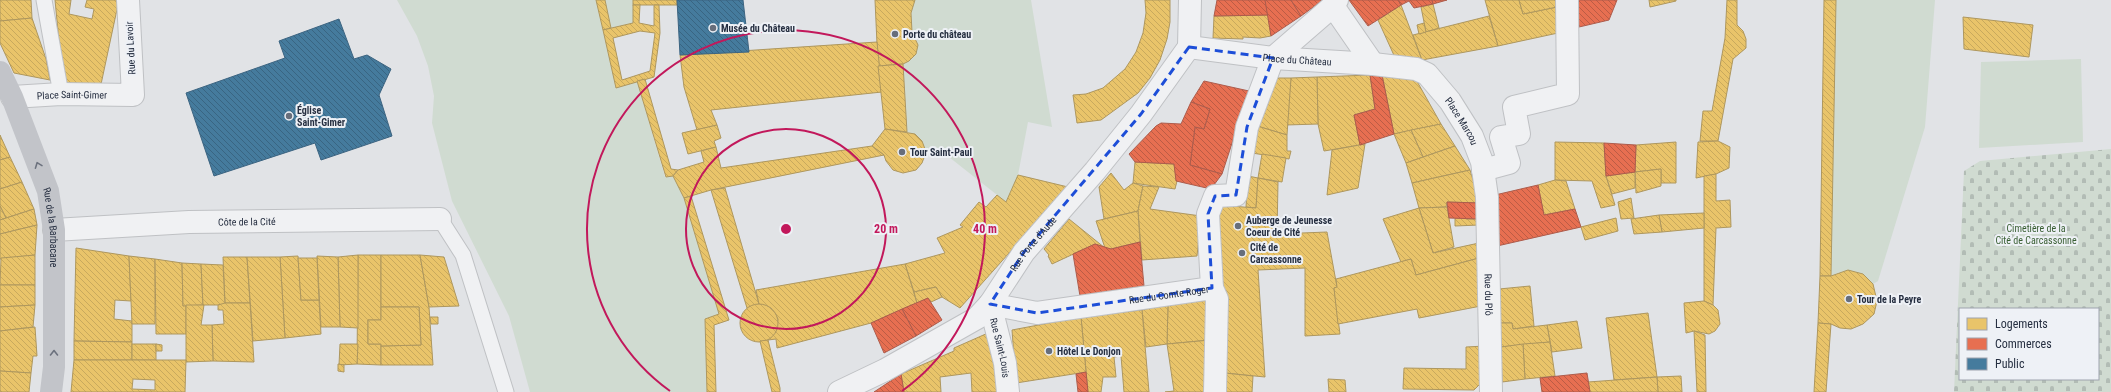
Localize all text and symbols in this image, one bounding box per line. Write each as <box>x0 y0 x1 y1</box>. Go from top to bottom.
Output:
street label: Rue du Lavoir <box>124 21 137 75</box>
marker: Musée du Château <box>708 23 718 33</box>
place label: Musée du Château <box>721 23 795 34</box>
marker: Porte du château <box>890 29 900 39</box>
place label: Porte du château <box>903 29 971 40</box>
street label: Place du Château <box>1262 52 1332 68</box>
street label: Place Saint-Gimer <box>36 89 107 101</box>
street label: Place Marcou <box>1443 95 1480 147</box>
place label: Église Saint-Gimer <box>297 104 346 128</box>
marker: Église Saint-Gimer <box>284 111 294 121</box>
marker: Tour Saint-Paul <box>897 147 907 157</box>
place label: Tour Saint-Paul <box>910 147 972 158</box>
one-way arrow <box>35 162 43 169</box>
street label: Rue de la Barbacane <box>41 186 59 268</box>
street label: Rue Porte d'Aude <box>1008 214 1059 273</box>
place label: Auberge de Jeunesse Coeur de Cité <box>1246 215 1332 238</box>
street label: Côte de la Cité <box>218 216 276 228</box>
marker: Auberge de Jeunesse Coeur de Cité <box>1233 221 1243 231</box>
centre of rings <box>779 222 793 236</box>
text: 20 m <box>874 222 898 236</box>
text: 40 m <box>973 222 997 236</box>
park label: Cimetière de la Cité de Carcassonne <box>1995 223 2077 246</box>
place label: Cité de Carcassonne <box>1250 242 1302 265</box>
marker: Cité de Carcassonne <box>1237 248 1247 258</box>
street label: Rue du Plô <box>1483 274 1494 316</box>
street label: Rue du Comte Roger <box>1128 284 1209 306</box>
marker: Tour de la Peyre <box>1844 294 1854 304</box>
place label: Tour de la Peyre <box>1857 294 1922 305</box>
legend <box>1959 308 2099 380</box>
street label: Rue Saint-Louis <box>988 317 1012 379</box>
text: Logements <box>1995 317 2048 331</box>
text: Commerces <box>1995 337 2052 351</box>
marker: Hôtel Le Donjon <box>1044 346 1054 356</box>
place label: Hôtel Le Donjon <box>1057 346 1121 357</box>
one-way arrow <box>50 350 58 356</box>
text: Public <box>1995 357 2025 371</box>

